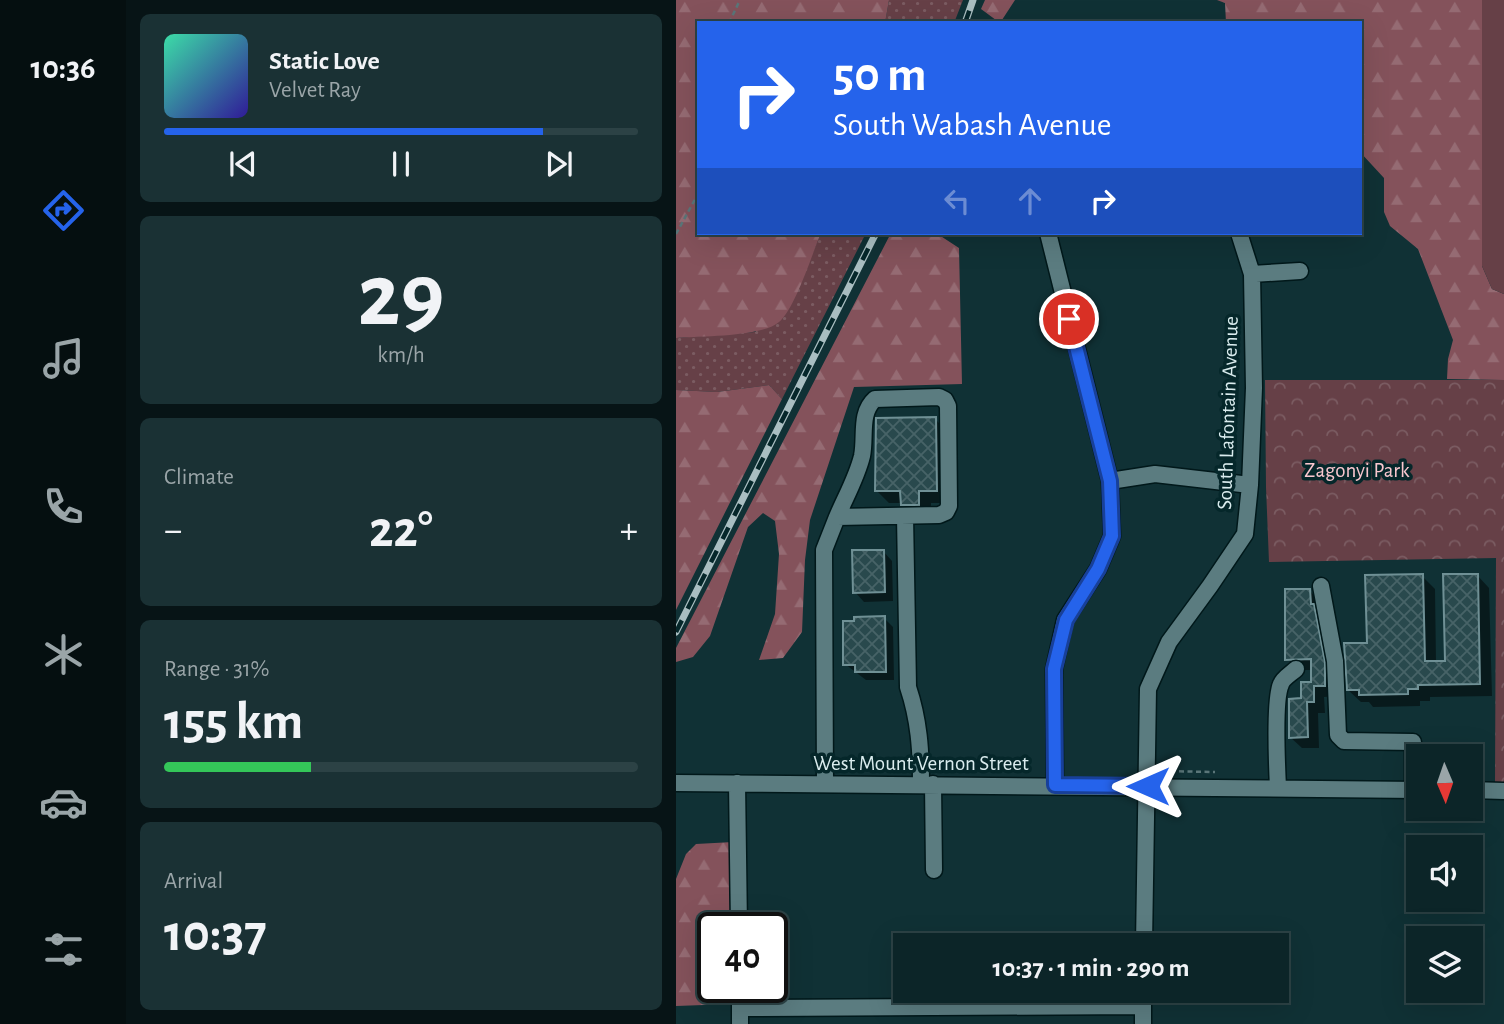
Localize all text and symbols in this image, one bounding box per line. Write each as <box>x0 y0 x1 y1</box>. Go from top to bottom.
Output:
text: Static Love <box>269 48 380 74</box>
icon: right <box>718 49 809 140</box>
text: 50 m <box>833 51 927 100</box>
text: 10:36 <box>31 52 95 84</box>
text: Velvet Ray <box>269 79 361 102</box>
text: South Wabash Avenue <box>833 109 1112 141</box>
icon: previous <box>224 145 262 183</box>
icon: pause <box>382 145 420 183</box>
icon: next <box>540 145 578 183</box>
icon: left <box>938 182 976 220</box>
icon: ahead <box>1011 182 1049 220</box>
icon: right <box>1084 182 1122 220</box>
icon: directions <box>39 186 88 235</box>
text: 29 <box>358 251 444 342</box>
pin <box>1039 289 1099 349</box>
icon: arrive <box>1050 300 1088 338</box>
street label: South Lafontain Avenue <box>1214 316 1242 510</box>
icon: music <box>39 334 88 383</box>
text: km/h <box>377 344 425 367</box>
park label: Zagonyi Park <box>1304 460 1410 481</box>
text: Climate <box>164 466 234 489</box>
icon: phone <box>39 482 88 531</box>
text: 22° <box>369 504 433 556</box>
text: − <box>164 512 182 550</box>
text: + <box>620 512 638 550</box>
icon: climate <box>39 630 88 679</box>
text: Range · 31% <box>164 658 270 681</box>
text: 155 km <box>164 696 303 748</box>
north arrow <box>1406 744 1483 821</box>
map controls <box>1406 744 1483 1003</box>
position arrow <box>1111 749 1185 823</box>
street label: West Mount Vernon Street <box>813 753 1029 774</box>
icon: car <box>39 778 88 827</box>
button: sound <box>1406 835 1483 912</box>
text: Arrival <box>164 870 223 893</box>
text: 10:37 <box>164 908 267 960</box>
speed limit sign: 40 <box>697 912 788 1003</box>
icon: filters <box>39 925 88 974</box>
button: layers <box>1406 926 1483 1003</box>
text: 10:37 · 1 min · 290 m <box>993 955 1189 981</box>

